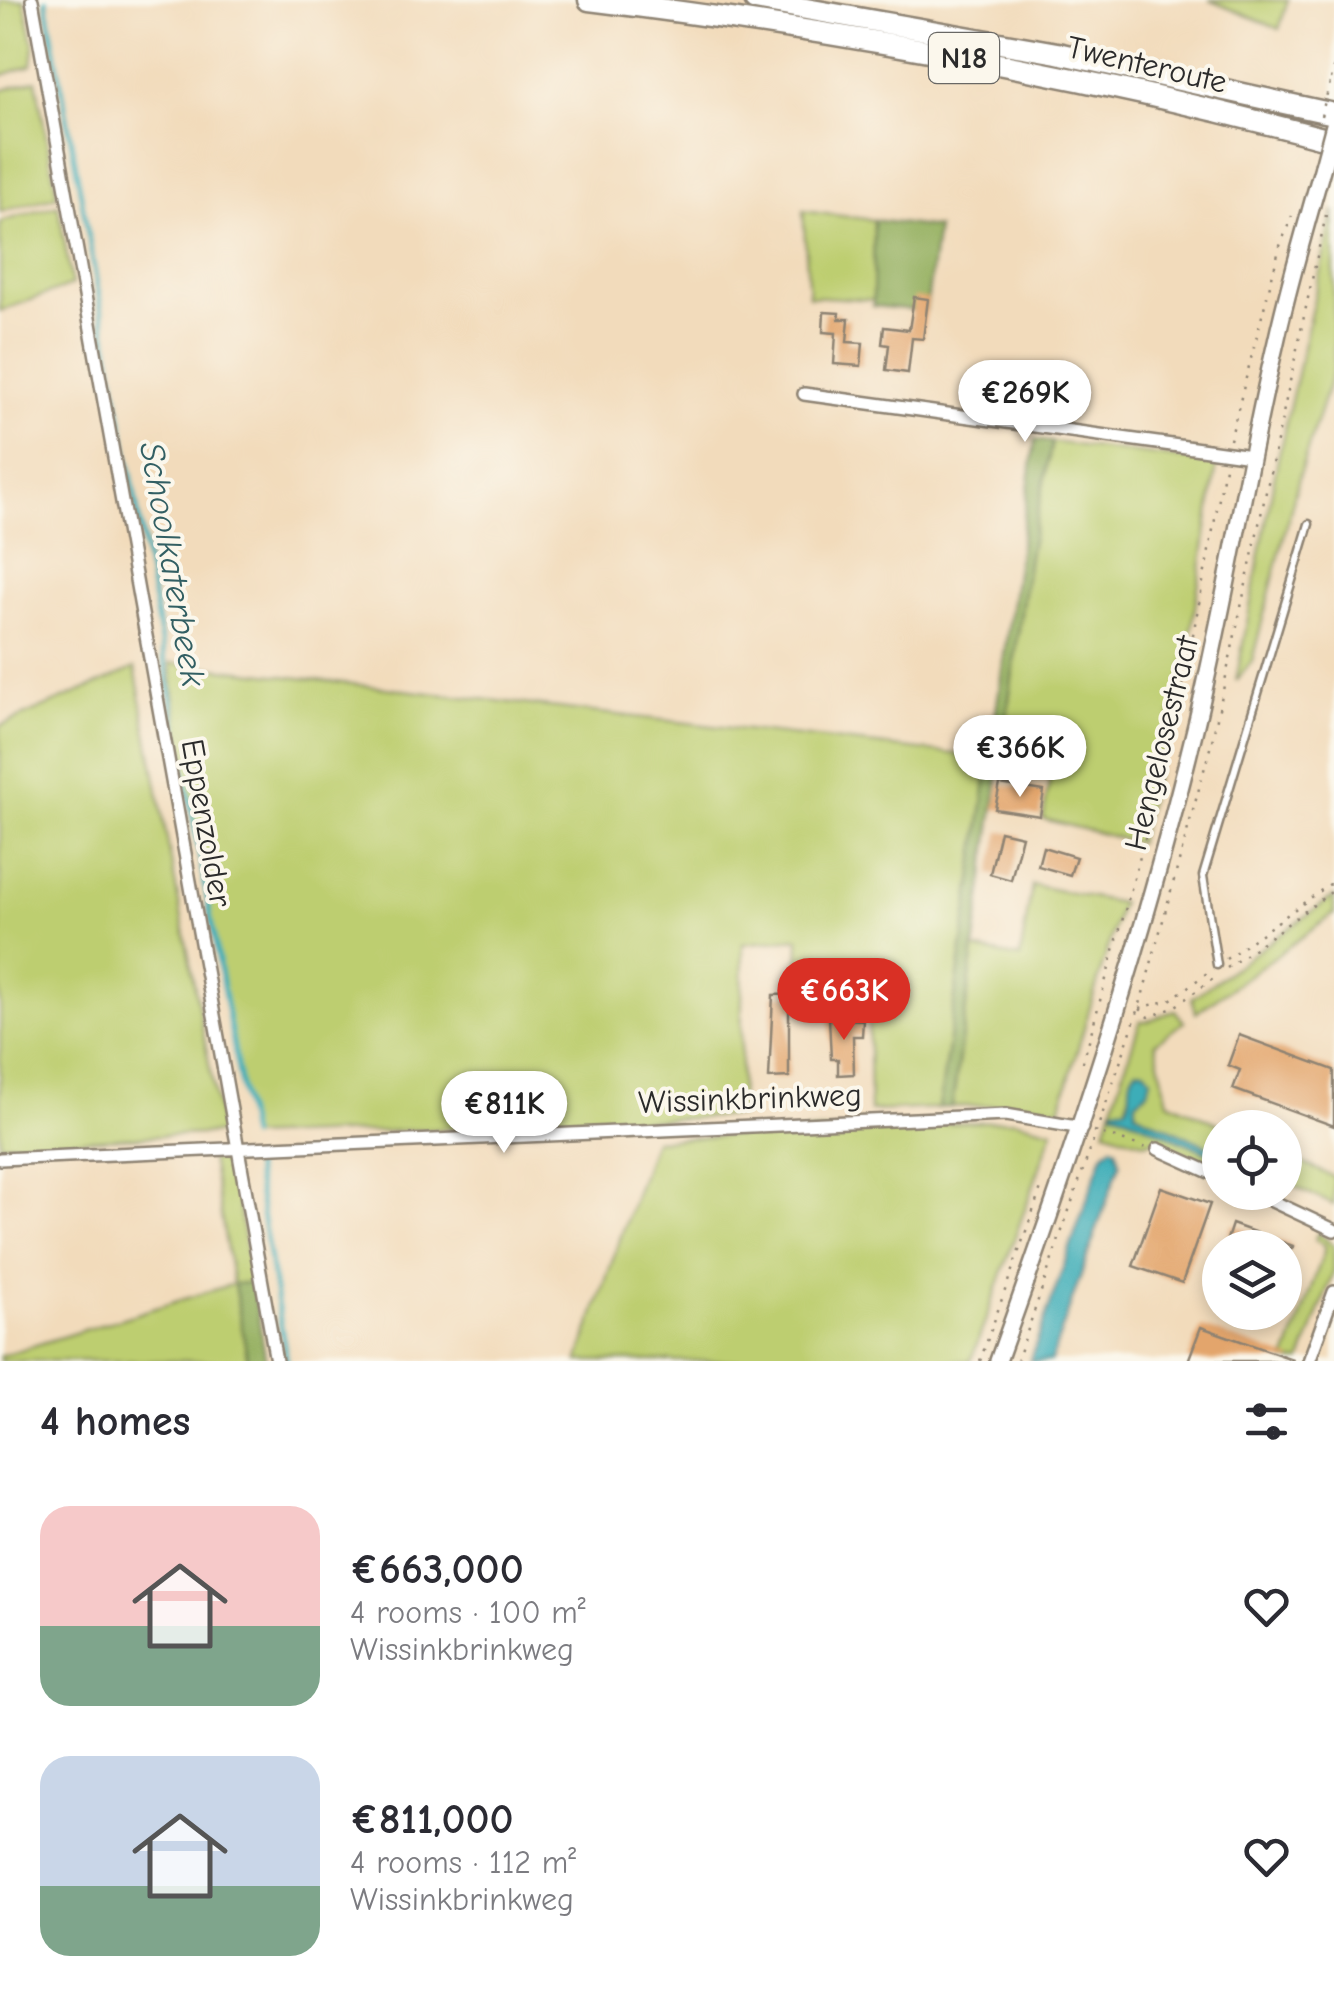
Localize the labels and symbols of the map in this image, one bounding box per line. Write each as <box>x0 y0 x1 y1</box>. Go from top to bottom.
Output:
street label: Twenteroute <box>1063 28 1230 101</box>
road number: N18 <box>929 33 999 83</box>
pin: €269K <box>955 360 1095 445</box>
water label: Schoolkaterbeek <box>131 439 214 691</box>
street label: Hengelosestraat <box>1117 631 1206 854</box>
pin: €366K <box>950 715 1090 800</box>
street label: Eppenzolder <box>174 736 240 910</box>
pin: €663K <box>774 958 914 1043</box>
pin: €811K <box>434 1071 574 1156</box>
street label: Wissinkbrinkweg <box>637 1076 863 1121</box>

